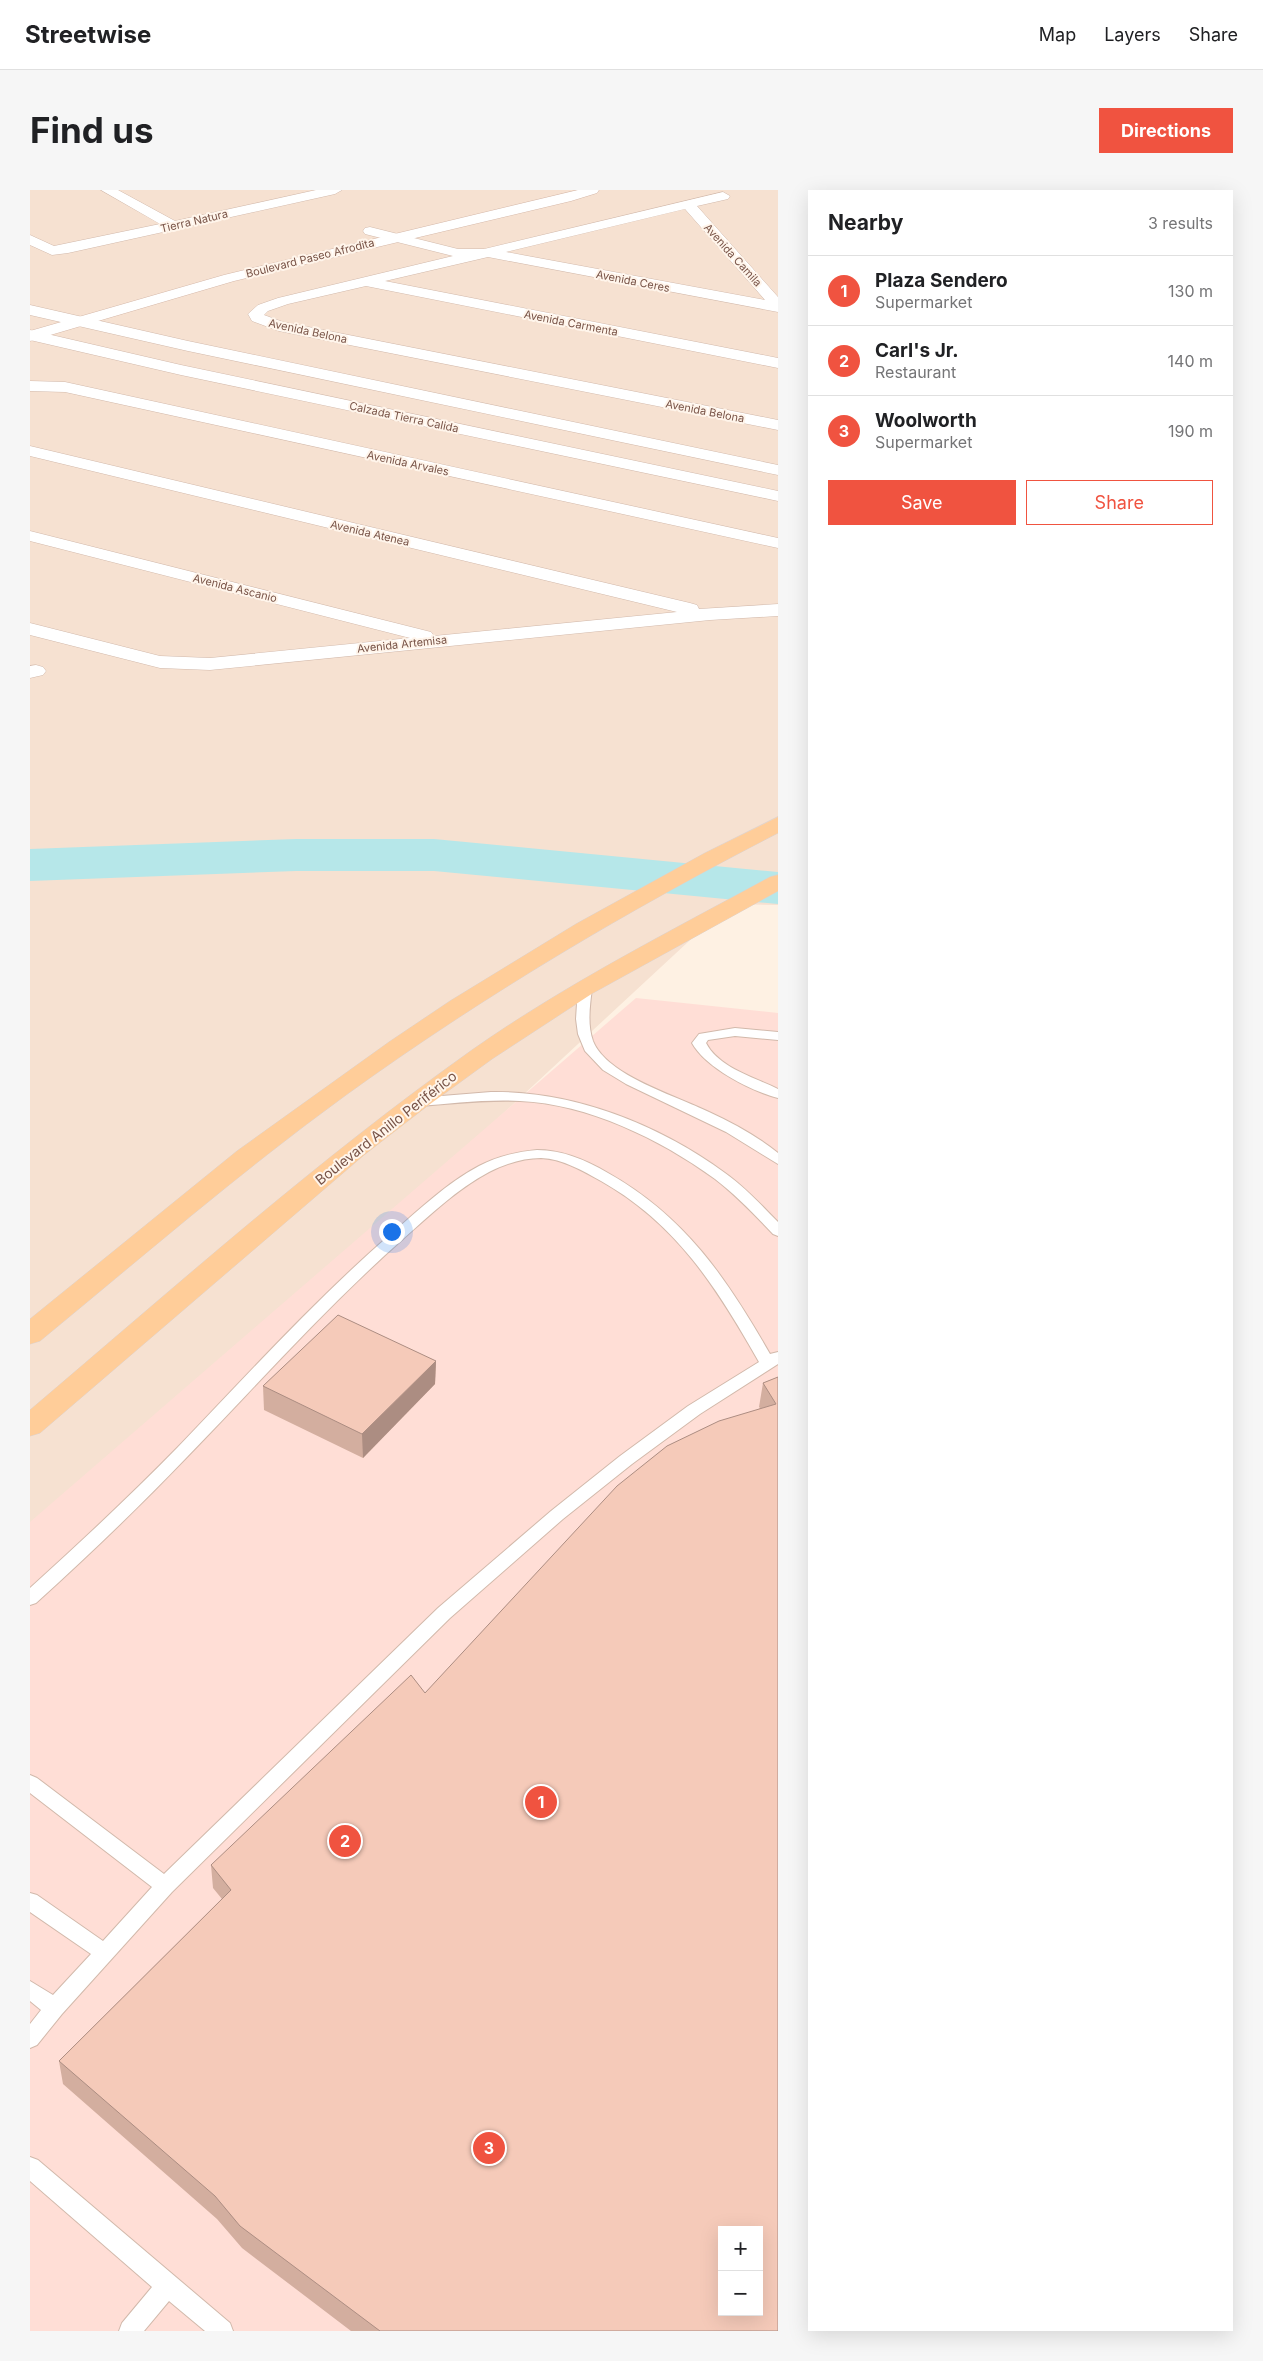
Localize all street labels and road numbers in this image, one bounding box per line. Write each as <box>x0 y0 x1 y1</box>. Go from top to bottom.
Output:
street label: Tierra Natura <box>159 206 229 236</box>
street label: Avenida Camila <box>701 221 765 289</box>
street label: Boulevard Paseo Afrodita <box>244 235 376 281</box>
street label: Avenida Ceres <box>595 267 671 295</box>
street label: Avenida Carmenta <box>523 307 619 339</box>
street label: Avenida Belona <box>267 316 349 346</box>
street label: Avenida Belona <box>664 397 746 425</box>
street label: Calzada Tierra Calida <box>348 399 460 435</box>
street label: Avenida Arvales <box>366 447 450 479</box>
street label: Avenida Atenea <box>329 517 411 549</box>
street label: Avenida Ascanio <box>192 571 279 605</box>
street label: Avenida Artemisa <box>356 632 448 656</box>
street label: Boulevard Anillo Periférico <box>312 1067 460 1188</box>

